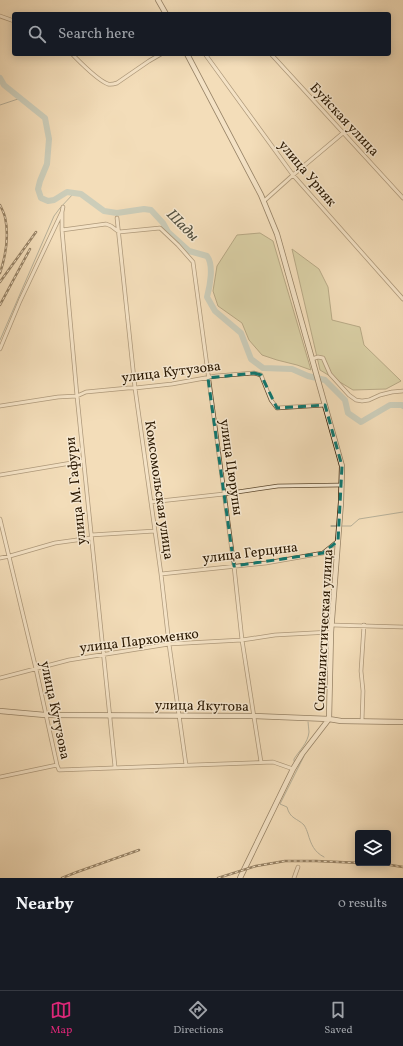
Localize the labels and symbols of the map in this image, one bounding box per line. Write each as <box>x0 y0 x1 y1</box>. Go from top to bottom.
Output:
street label: Буйская улица <box>305 79 383 161</box>
street label: улица Урняк <box>273 137 341 212</box>
water label: Шады <box>161 205 203 247</box>
street label: улица Кутузова <box>120 357 222 388</box>
street label: улица Цюрупы <box>214 418 247 517</box>
street label: Комсомольская улица <box>139 420 178 561</box>
street label: улица М. Гафури <box>61 435 92 546</box>
street label: улица Герцина <box>201 538 299 569</box>
street label: Социалистическая улица <box>311 549 338 712</box>
street label: улица Пархоменко <box>78 625 200 658</box>
street label: улица Кутузова <box>35 659 74 761</box>
street label: улица Якутова <box>155 696 249 717</box>

